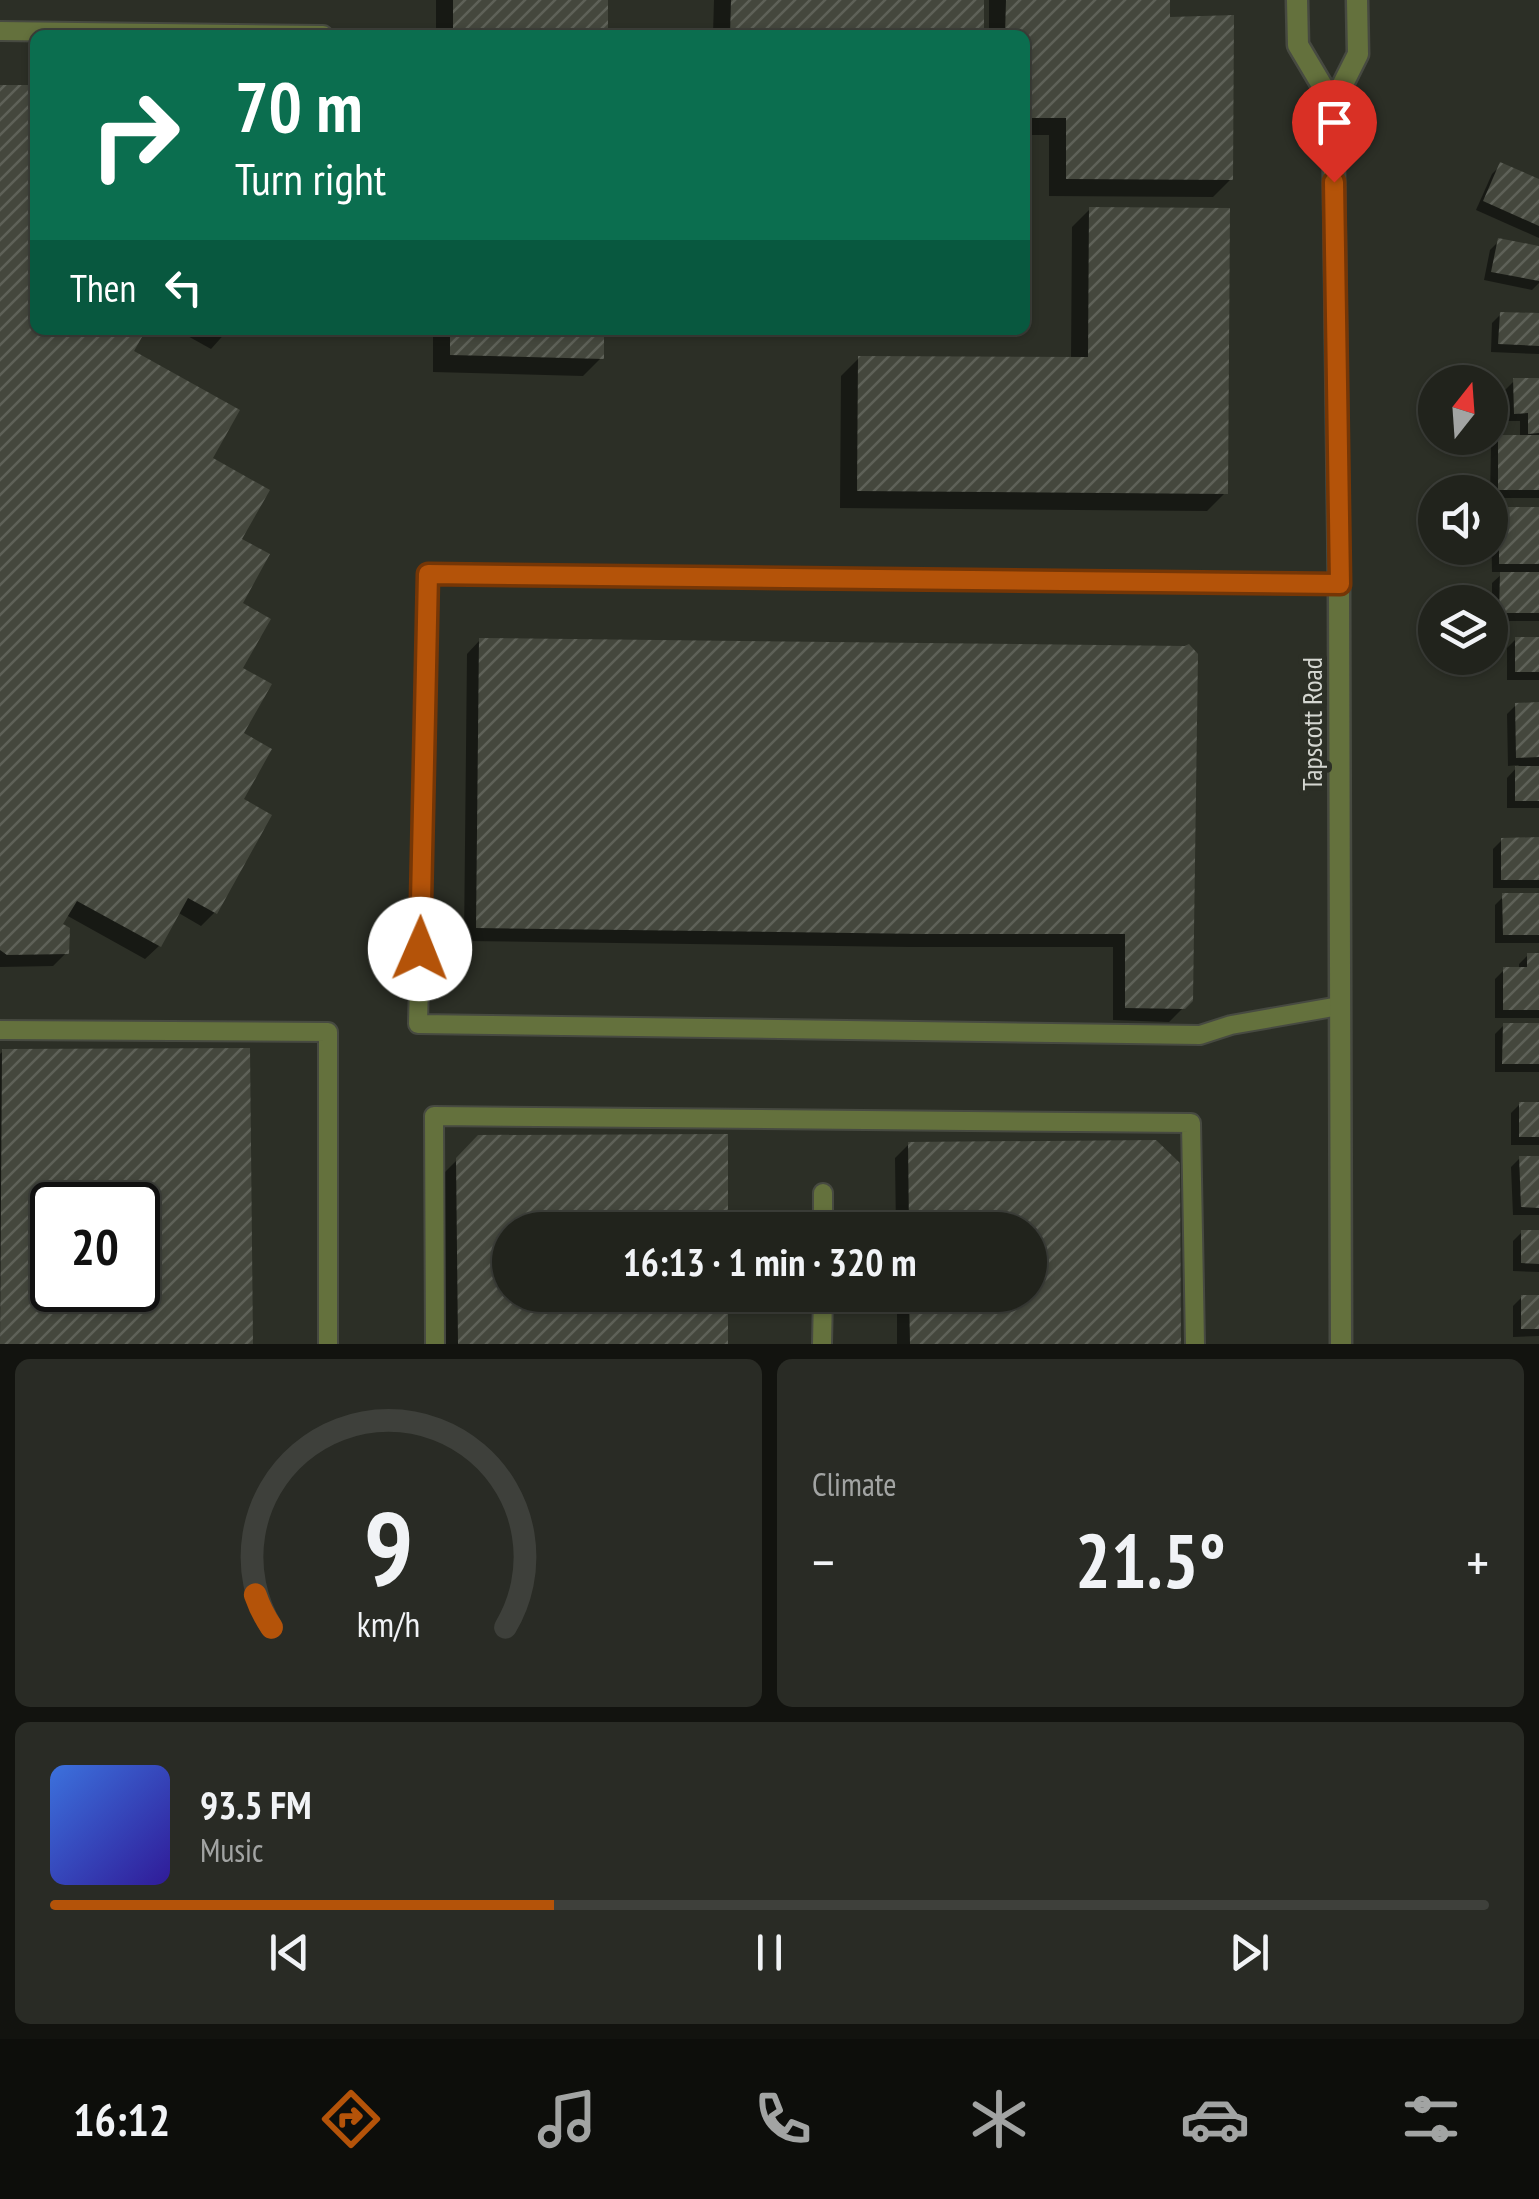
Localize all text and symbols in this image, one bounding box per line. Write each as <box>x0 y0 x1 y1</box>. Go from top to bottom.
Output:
text: 70 m <box>235 61 363 151</box>
icon: right <box>70 70 200 200</box>
pin <box>1292 80 1377 183</box>
icon: arrive <box>1307 95 1362 150</box>
text: Turn right <box>235 149 386 207</box>
icon: left <box>156 260 211 315</box>
text: Then <box>70 263 136 312</box>
north arrow <box>1418 365 1508 455</box>
map controls <box>1418 365 1508 675</box>
button: sound <box>1418 475 1508 565</box>
button: layers <box>1418 585 1508 675</box>
street label: Tapscott Road <box>1293 657 1330 791</box>
position arrow <box>368 897 472 1001</box>
speed limit sign: 20 <box>30 1182 160 1312</box>
text: 16:13 · 1 min · 320 m <box>623 1237 916 1286</box>
text: Climate <box>812 1463 896 1505</box>
text: 9 <box>364 1479 413 1614</box>
text: 21.5° <box>1075 1512 1226 1609</box>
text: − <box>812 1526 835 1597</box>
text: + <box>1466 1526 1489 1597</box>
text: km/h <box>357 1601 420 1647</box>
text: 93.5 FM <box>200 1780 312 1829</box>
text: Music <box>200 1829 263 1871</box>
icon: previous <box>262 1925 317 1980</box>
icon: pause <box>742 1925 797 1980</box>
icon: next <box>1222 1925 1277 1980</box>
icon: directions <box>316 2084 386 2154</box>
icon: music <box>532 2084 602 2154</box>
icon: phone <box>748 2084 818 2154</box>
icon: climate <box>964 2084 1034 2154</box>
icon: car <box>1180 2084 1250 2154</box>
icon: filters <box>1396 2084 1466 2154</box>
text: 16:12 <box>73 2090 170 2148</box>

